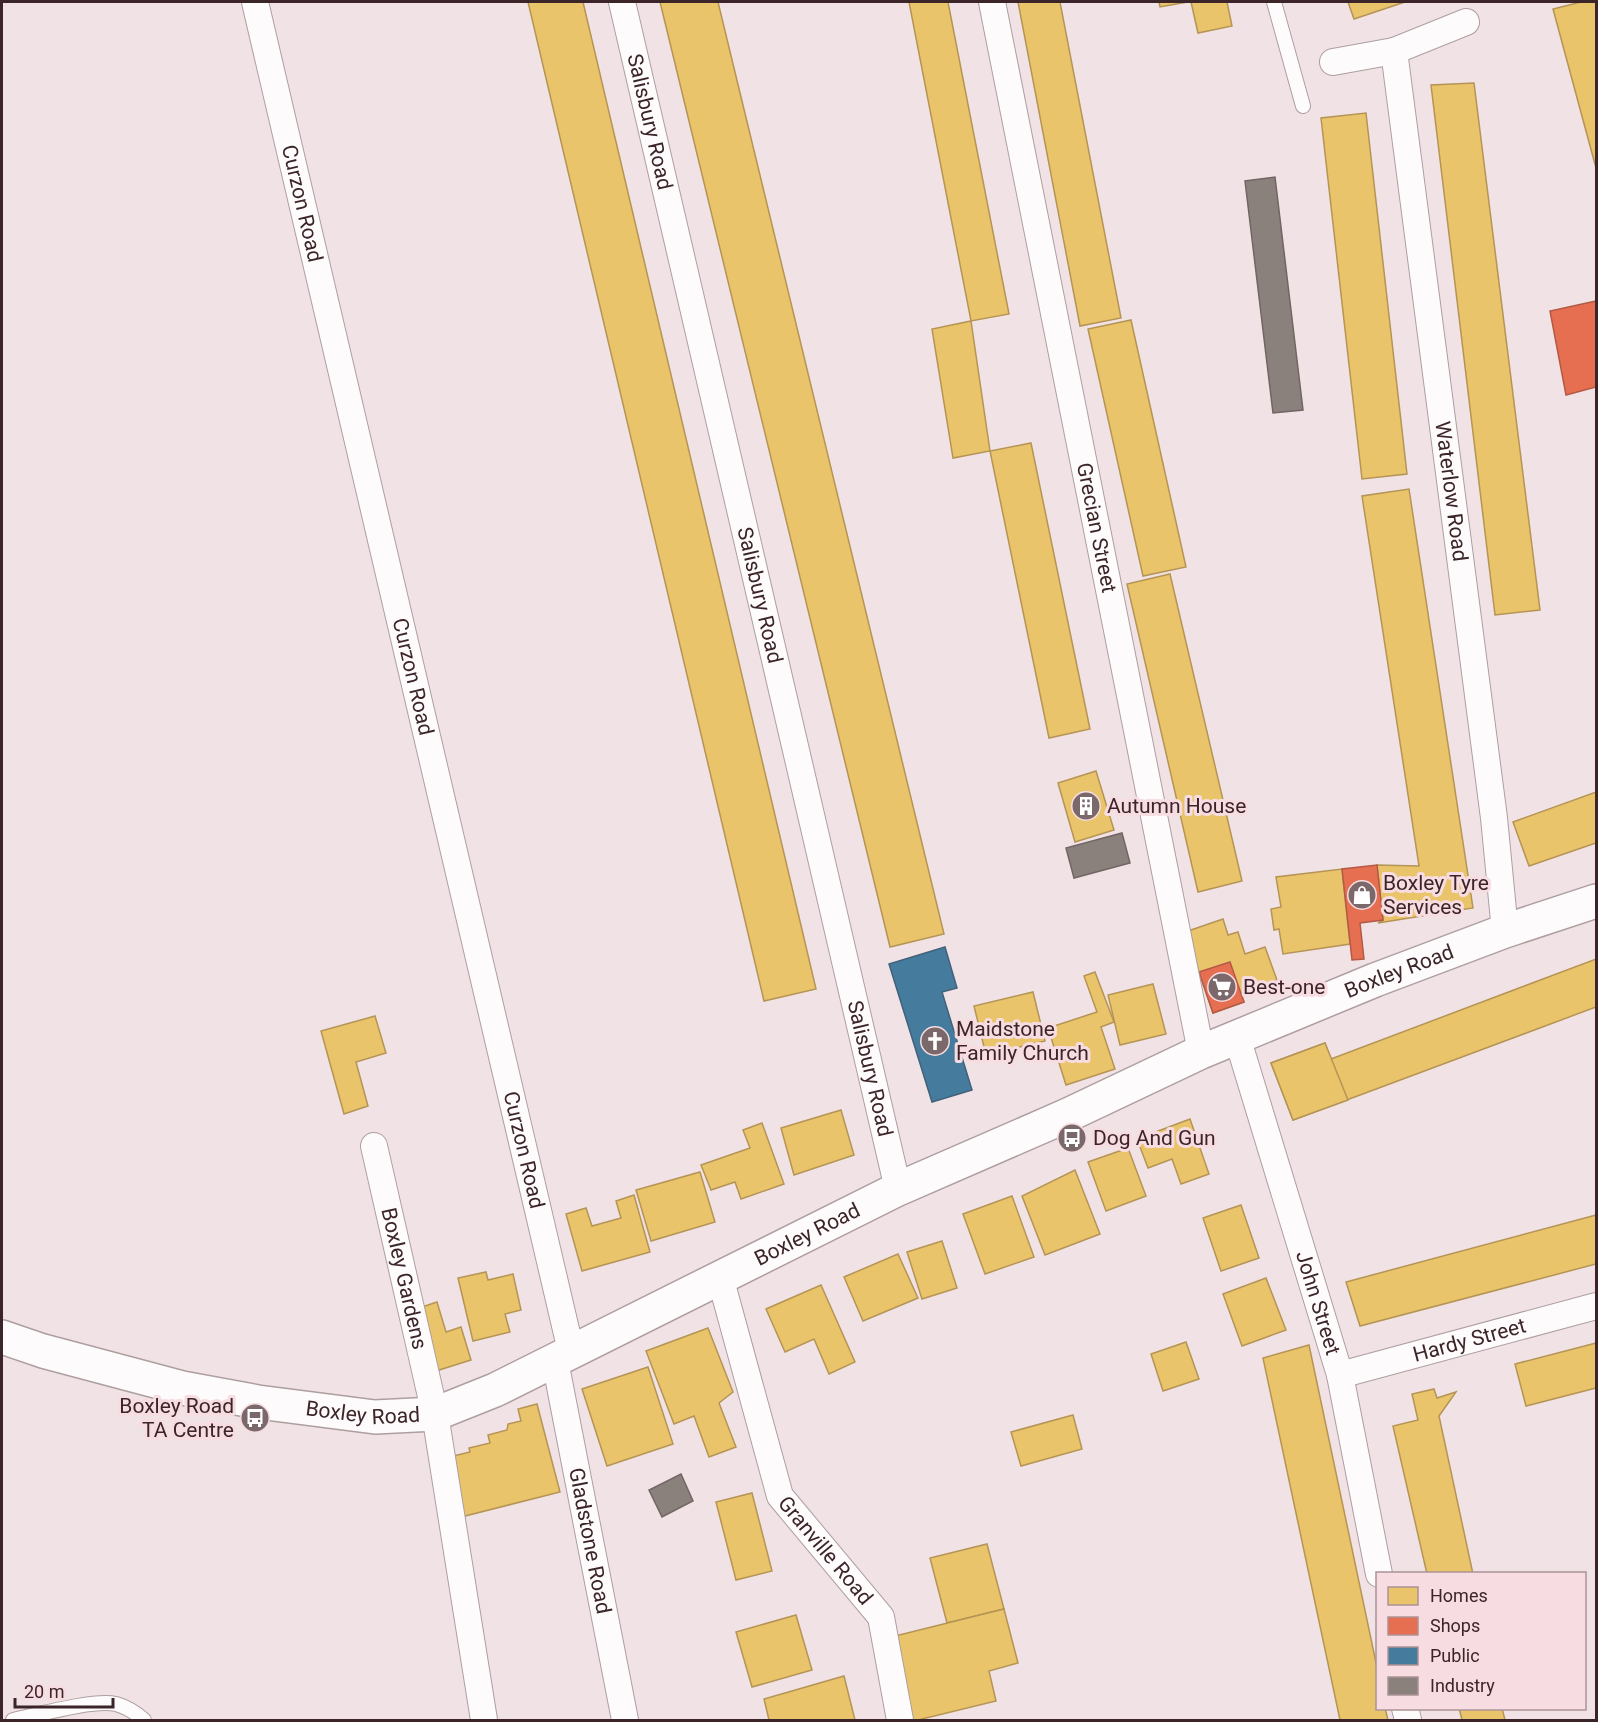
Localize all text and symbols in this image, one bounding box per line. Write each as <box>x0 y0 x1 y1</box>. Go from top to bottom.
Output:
street label: Salisbury Road <box>622 51 677 192</box>
street label: Curzon Road <box>277 143 328 265</box>
street label: Waterlow Road <box>1430 420 1472 563</box>
street label: Grecian Street <box>1072 461 1121 595</box>
street label: Salisbury Road <box>732 525 787 666</box>
street label: Curzon Road <box>388 616 438 738</box>
building icon: Autumn House <box>1070 790 1102 822</box>
place label: Autumn House <box>1107 794 1246 818</box>
place label: Boxley Tyre Services <box>1383 871 1489 919</box>
shop icon: Boxley Tyre Services <box>1346 879 1378 911</box>
street label: Boxley Road <box>1341 939 1457 1003</box>
supermarket icon: Best-one <box>1206 971 1238 1003</box>
place label: Best-one <box>1243 975 1325 999</box>
street label: Salisbury Road <box>843 998 897 1139</box>
place label: Maidstone Family Church <box>956 1017 1089 1065</box>
church icon: Maidstone Family Church <box>919 1025 951 1057</box>
street label: Curzon Road <box>499 1089 549 1211</box>
bus stop icon: Dog And Gun <box>1056 1122 1088 1154</box>
place label: Dog And Gun <box>1093 1126 1216 1150</box>
street label: Boxley Road <box>751 1198 864 1271</box>
street label: Boxley Gardens <box>376 1205 432 1352</box>
street label: John Street <box>1291 1248 1345 1358</box>
street label: Hardy Street <box>1410 1313 1529 1367</box>
place label: Boxley Road TA Centre <box>119 1394 234 1442</box>
street label: Boxley Road <box>304 1396 421 1429</box>
bus stop icon: Boxley Road TA Centre <box>239 1402 271 1434</box>
street label: Gladstone Road <box>564 1465 616 1616</box>
street label: Granville Road <box>773 1491 878 1610</box>
legend <box>1376 1572 1586 1710</box>
text: Homes <box>1430 1585 1488 1606</box>
text: Shops <box>1430 1615 1480 1636</box>
text: Public <box>1430 1645 1480 1666</box>
scale bar <box>15 1671 112 1709</box>
text: Industry <box>1430 1675 1495 1696</box>
text: 20 m <box>24 1681 64 1702</box>

